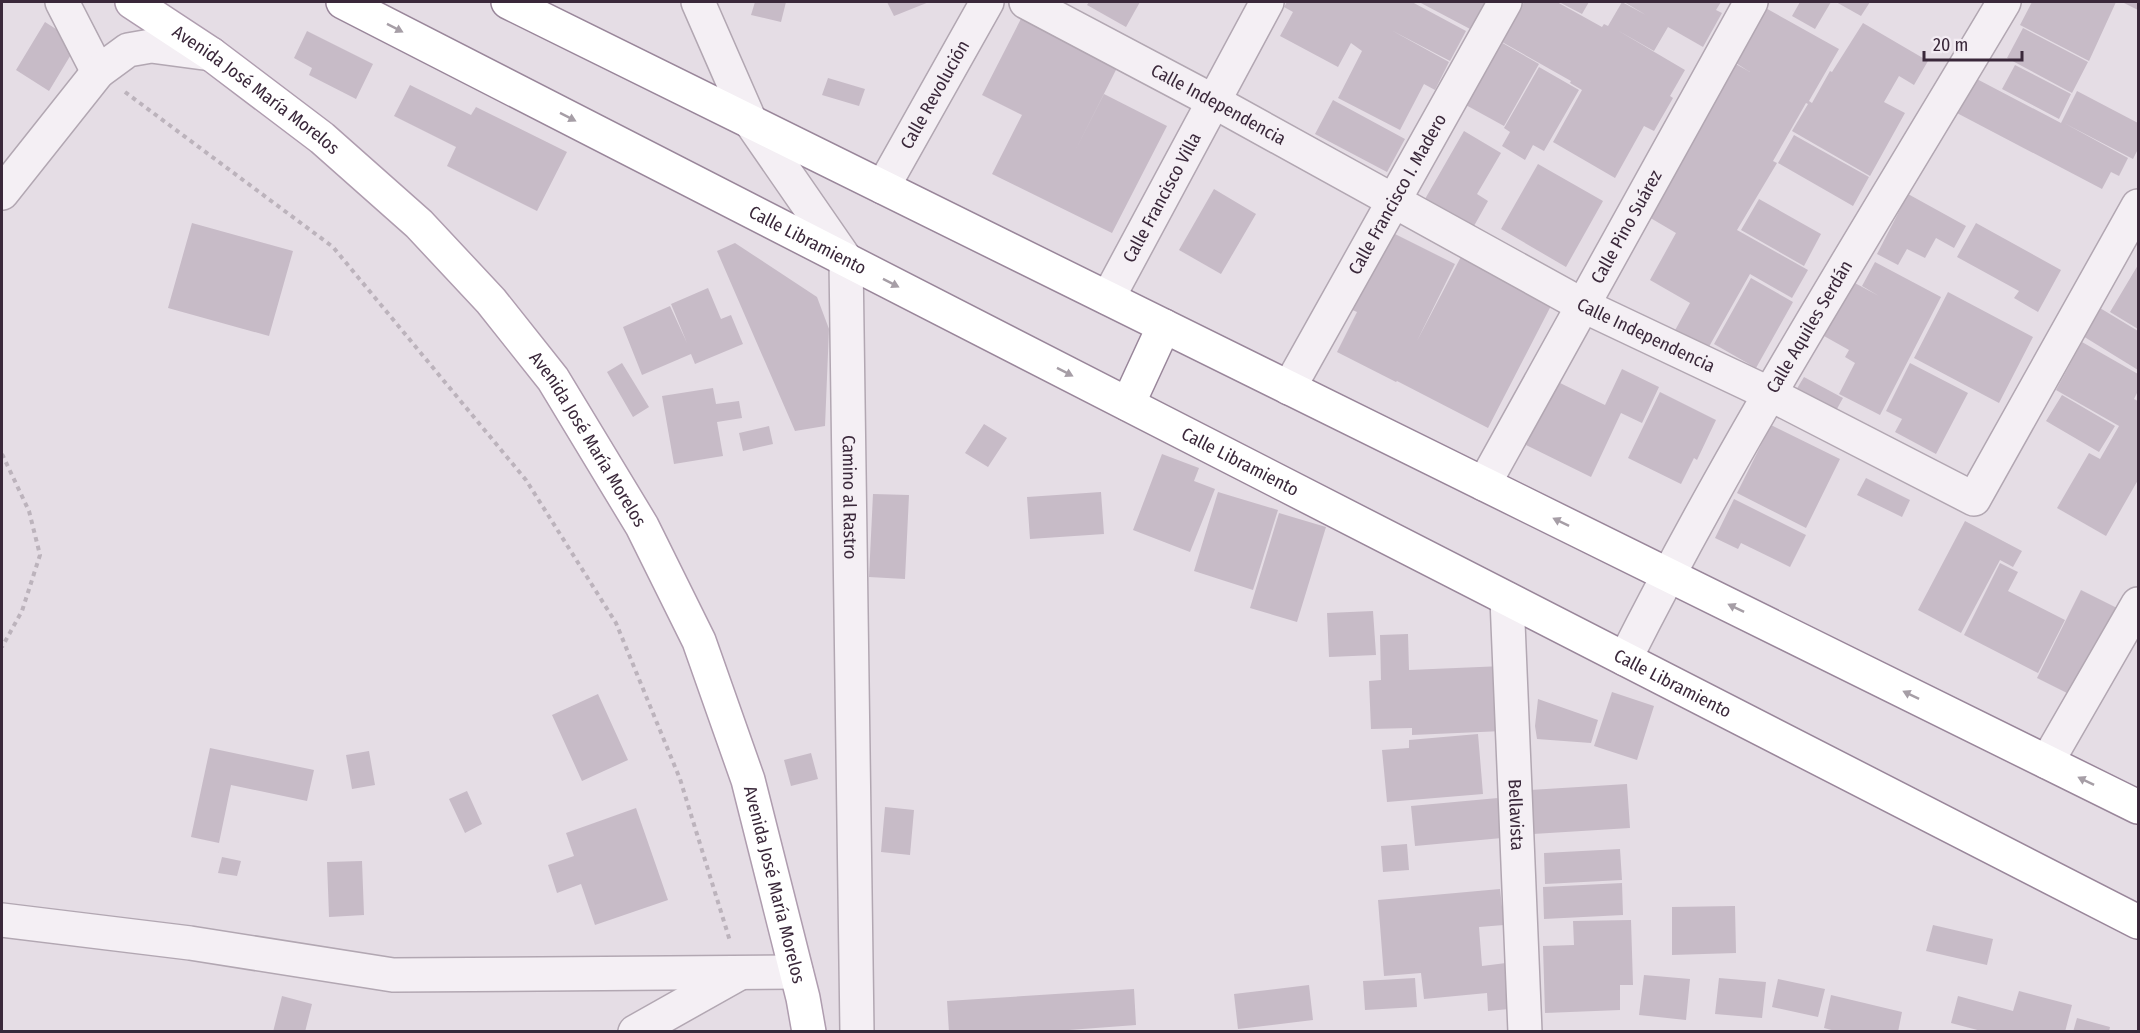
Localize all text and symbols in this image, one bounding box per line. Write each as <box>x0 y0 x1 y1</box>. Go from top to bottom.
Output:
street label: Avenida José María Morelos <box>168 21 344 159</box>
one-way arrow <box>386 23 403 33</box>
scale bar <box>1924 24 2022 62</box>
text: 20 m <box>1933 34 1968 56</box>
street label: Calle Revolución <box>896 36 974 153</box>
street label: Calle Independencia <box>1147 59 1290 150</box>
street label: Calle Francisco I. Madero <box>1344 110 1451 279</box>
one-way arrow <box>560 112 577 122</box>
street label: Calle Francisco Villa <box>1118 129 1206 266</box>
street label: Calle Pino Suárez <box>1586 166 1667 287</box>
street label: Calle Libramiento <box>745 201 870 279</box>
street label: Calle Aquiles Serdán <box>1762 256 1857 397</box>
one-way arrow <box>882 277 900 287</box>
street label: Calle Independencia <box>1573 293 1719 377</box>
street label: Avenida José María Morelos <box>525 347 651 531</box>
one-way arrow <box>1056 367 1073 376</box>
street label: Calle Libramiento <box>1178 423 1302 501</box>
street label: Camino al Rastro <box>837 435 861 559</box>
one-way arrow <box>1553 517 1570 527</box>
one-way arrow <box>1728 604 1745 613</box>
street label: Calle Libramiento <box>1610 644 1735 723</box>
one-way arrow <box>1903 690 1920 699</box>
one-way arrow <box>2077 776 2094 786</box>
street label: Bellavista <box>1503 779 1528 851</box>
street label: Avenida José María Morelos <box>739 784 810 986</box>

